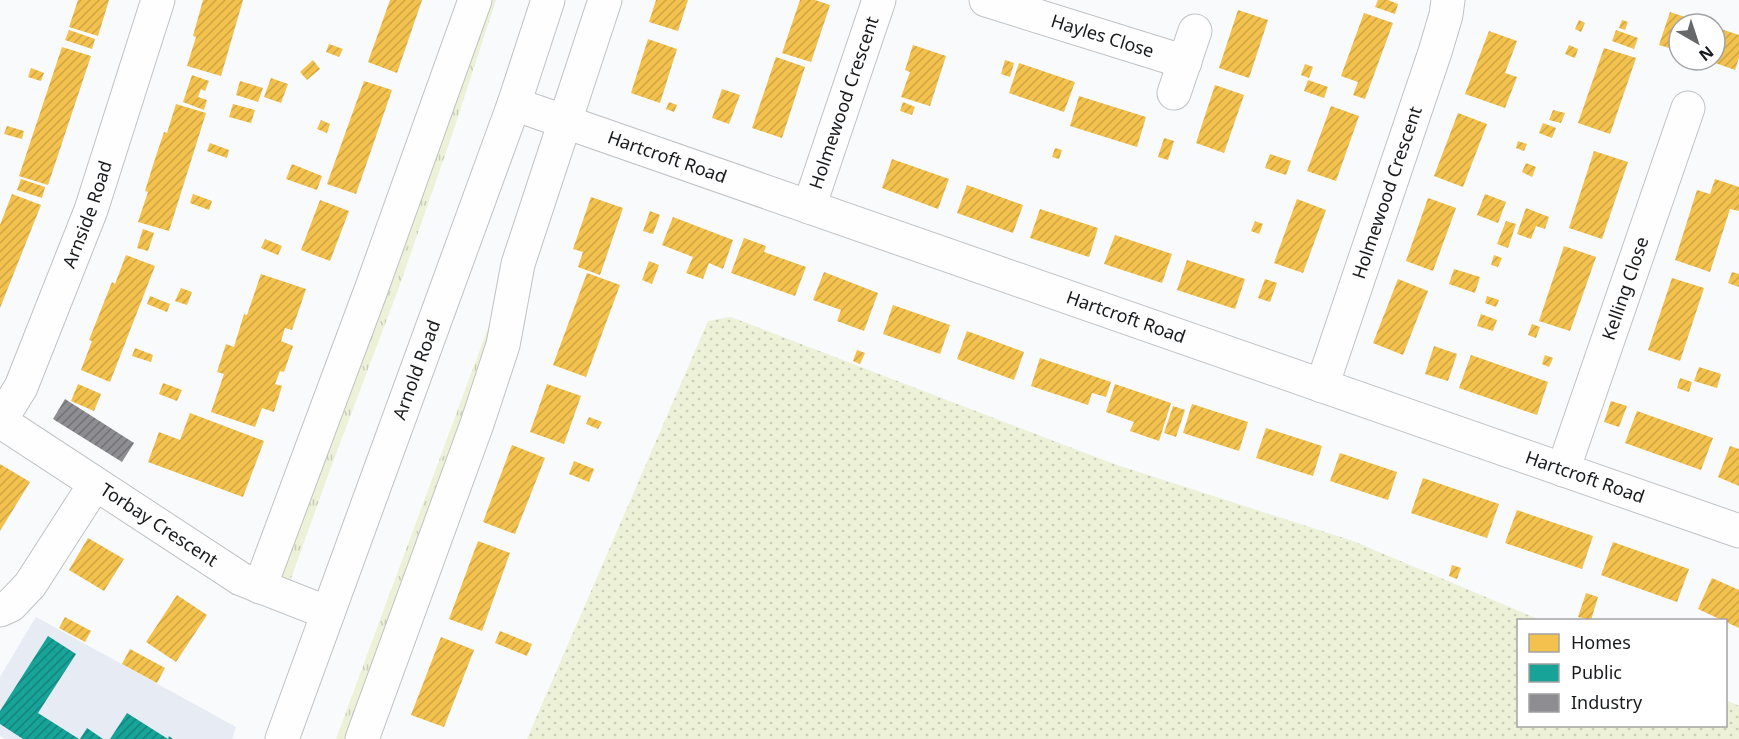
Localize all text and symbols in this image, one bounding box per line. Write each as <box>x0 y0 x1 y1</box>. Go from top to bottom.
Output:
street label: Hayles Close <box>1048 8 1157 63</box>
street label: Holmewood Crescent <box>803 12 884 192</box>
north arrow <box>1667 12 1727 72</box>
text: N <box>1694 41 1718 66</box>
street label: Holmewood Crescent <box>1346 102 1427 282</box>
street label: Hartcroft Road <box>604 125 730 188</box>
street label: Arnside Road <box>56 157 117 271</box>
street label: Kelling Close <box>1596 233 1654 343</box>
street label: Hartcroft Road <box>1063 284 1189 348</box>
street label: Arnold Road <box>387 316 445 423</box>
street label: Hartcroft Road <box>1522 444 1648 508</box>
street label: Torbay Crescent <box>96 477 223 572</box>
legend <box>1517 619 1727 727</box>
text: Homes <box>1571 630 1631 654</box>
text: Public <box>1571 660 1622 684</box>
text: Industry <box>1571 690 1643 714</box>

